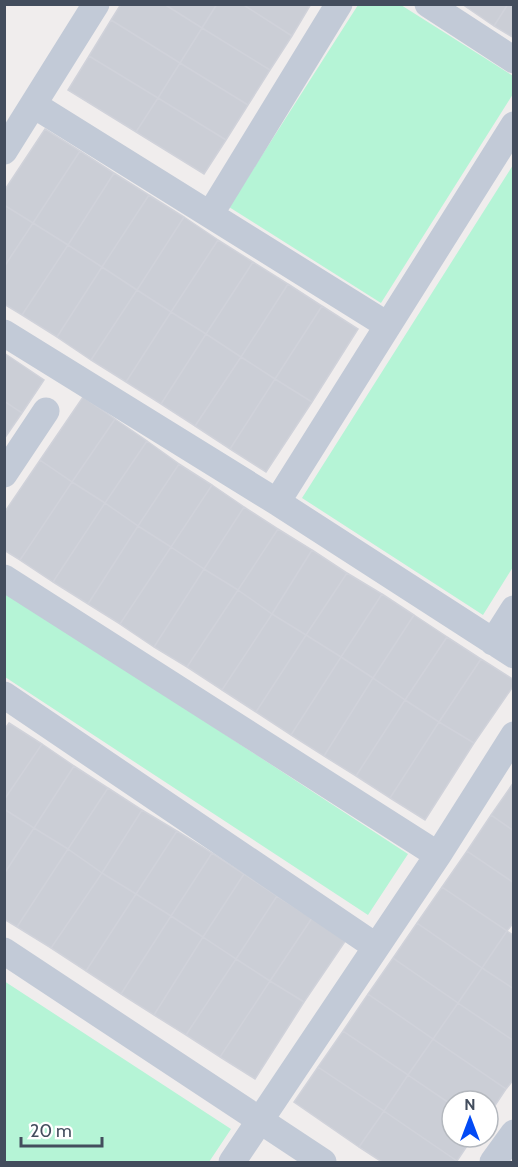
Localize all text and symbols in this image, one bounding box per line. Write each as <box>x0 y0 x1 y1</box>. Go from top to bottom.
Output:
north arrow <box>440 1089 500 1149</box>
text: N <box>464 1095 476 1114</box>
scale bar <box>21 1110 102 1148</box>
text: 20 m <box>30 1120 72 1142</box>

